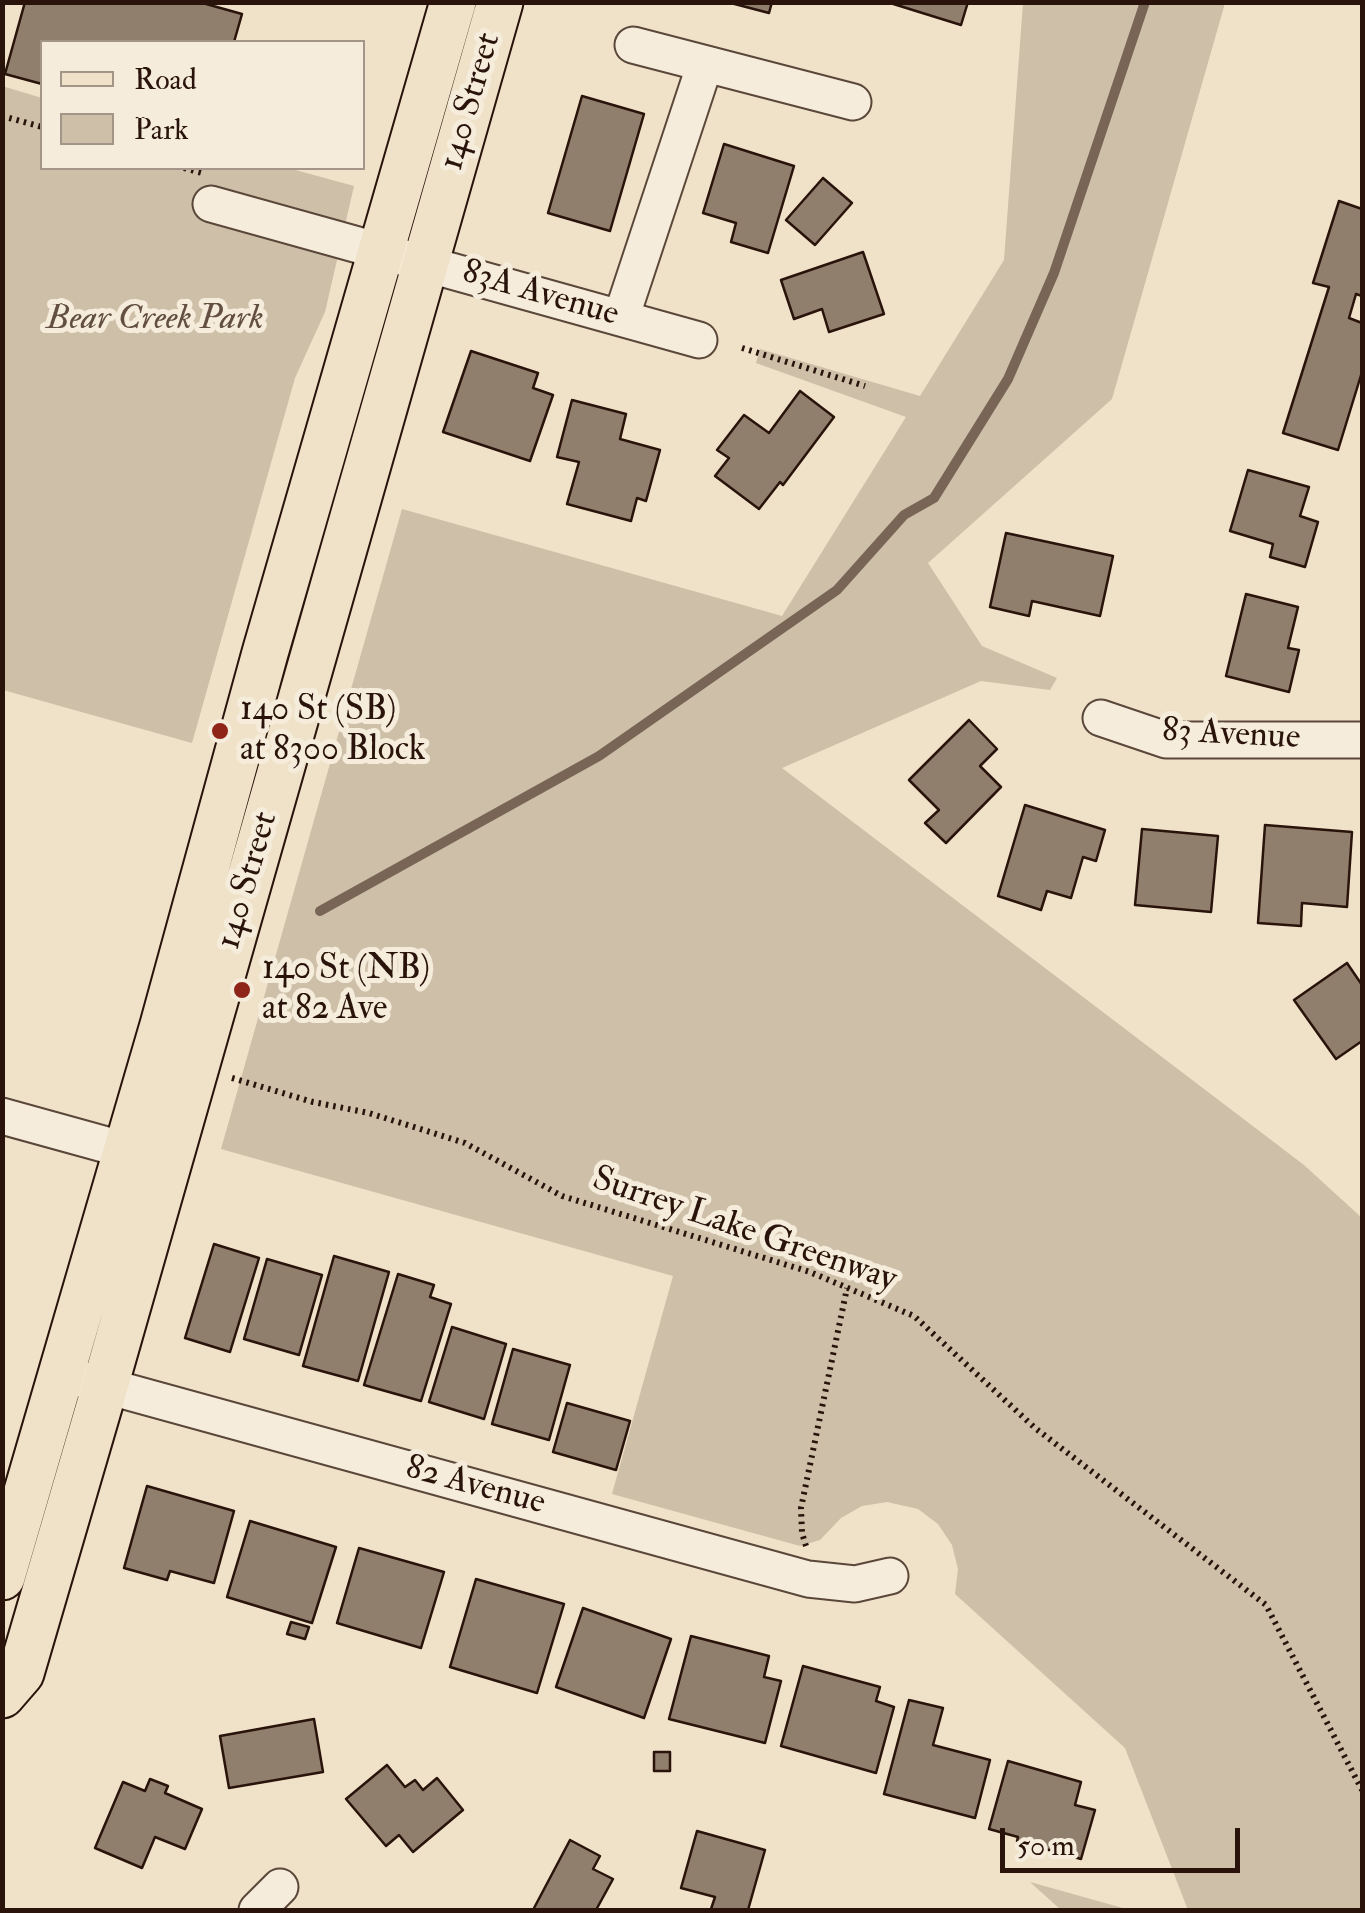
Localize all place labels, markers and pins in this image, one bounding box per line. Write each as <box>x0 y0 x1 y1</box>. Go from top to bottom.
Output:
place label: 140 St (SB) at 8300 Block <box>240 690 426 772</box>
marker: 140 St (SB) at 8300 Block <box>209 720 231 742</box>
place label: 140 St (NB) at 82 Ave <box>262 949 430 1031</box>
marker: 140 St (NB) at 82 Ave <box>231 979 253 1001</box>

